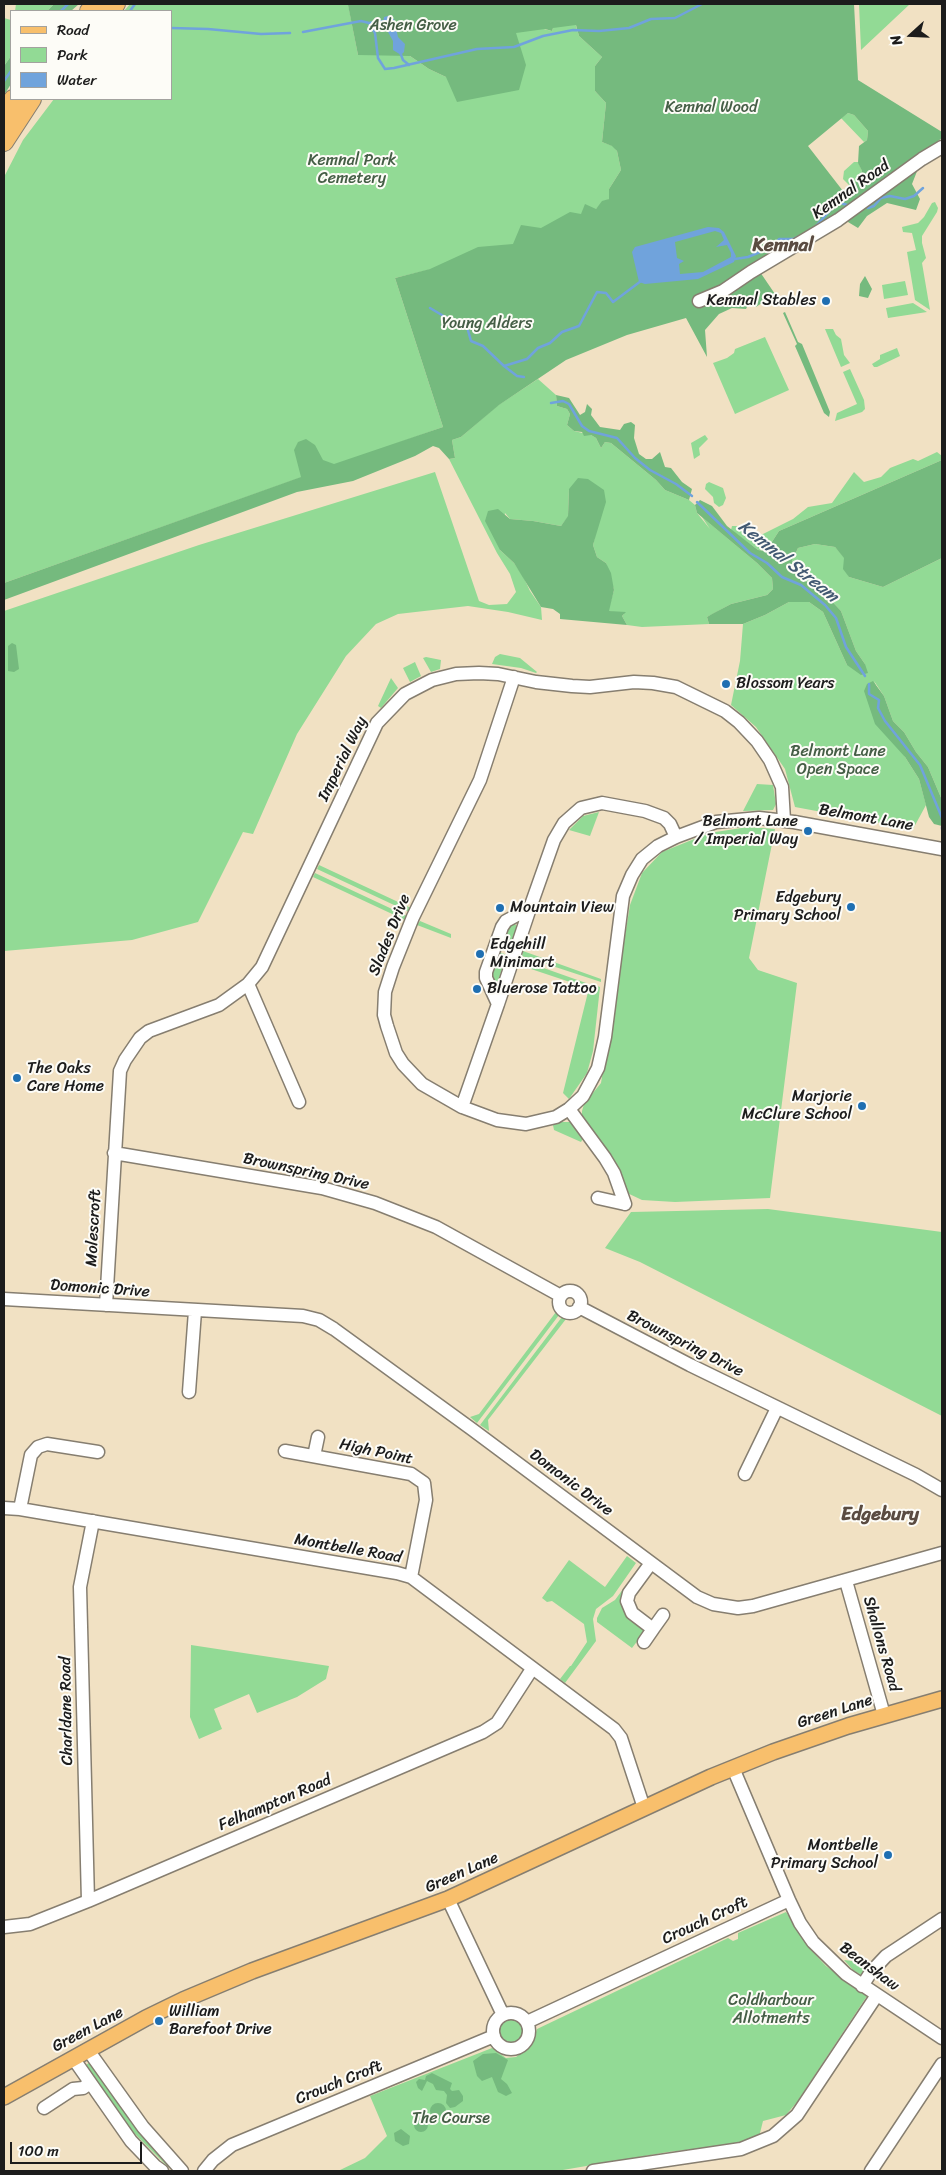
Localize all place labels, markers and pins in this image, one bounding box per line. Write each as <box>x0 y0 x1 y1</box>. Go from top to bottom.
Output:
place label: Kemnal Stables <box>707 291 816 311</box>
marker: Kemnal Stables <box>820 295 832 307</box>
place label: Blossom Years <box>736 674 835 694</box>
marker: Blossom Years <box>720 678 732 690</box>
place label: Belmont Lane / Imperial Way <box>694 812 798 850</box>
marker: Belmont Lane / Imperial Way <box>802 825 814 837</box>
place label: Edgebury Primary School <box>734 888 841 926</box>
place label: Mountain View <box>510 898 614 918</box>
marker: Edgebury Primary School <box>845 901 857 913</box>
marker: Mountain View <box>494 902 506 914</box>
place label: Edgehill Minimart <box>490 935 554 973</box>
marker: Edgehill Minimart <box>474 948 486 960</box>
place label: Bluerose Tattoo <box>487 979 597 999</box>
marker: Bluerose Tattoo <box>471 983 483 995</box>
place label: The Oaks Care Home <box>27 1059 104 1097</box>
marker: The Oaks Care Home <box>11 1072 23 1084</box>
place label: Marjorie McClure School <box>742 1087 852 1125</box>
marker: Marjorie McClure School <box>856 1100 868 1112</box>
place label: Montbelle Primary School <box>771 1836 878 1874</box>
marker: Montbelle Primary School <box>882 1849 894 1861</box>
place label: William Barefoot Drive <box>169 2002 272 2040</box>
marker: William Barefoot Drive <box>153 2015 165 2027</box>

